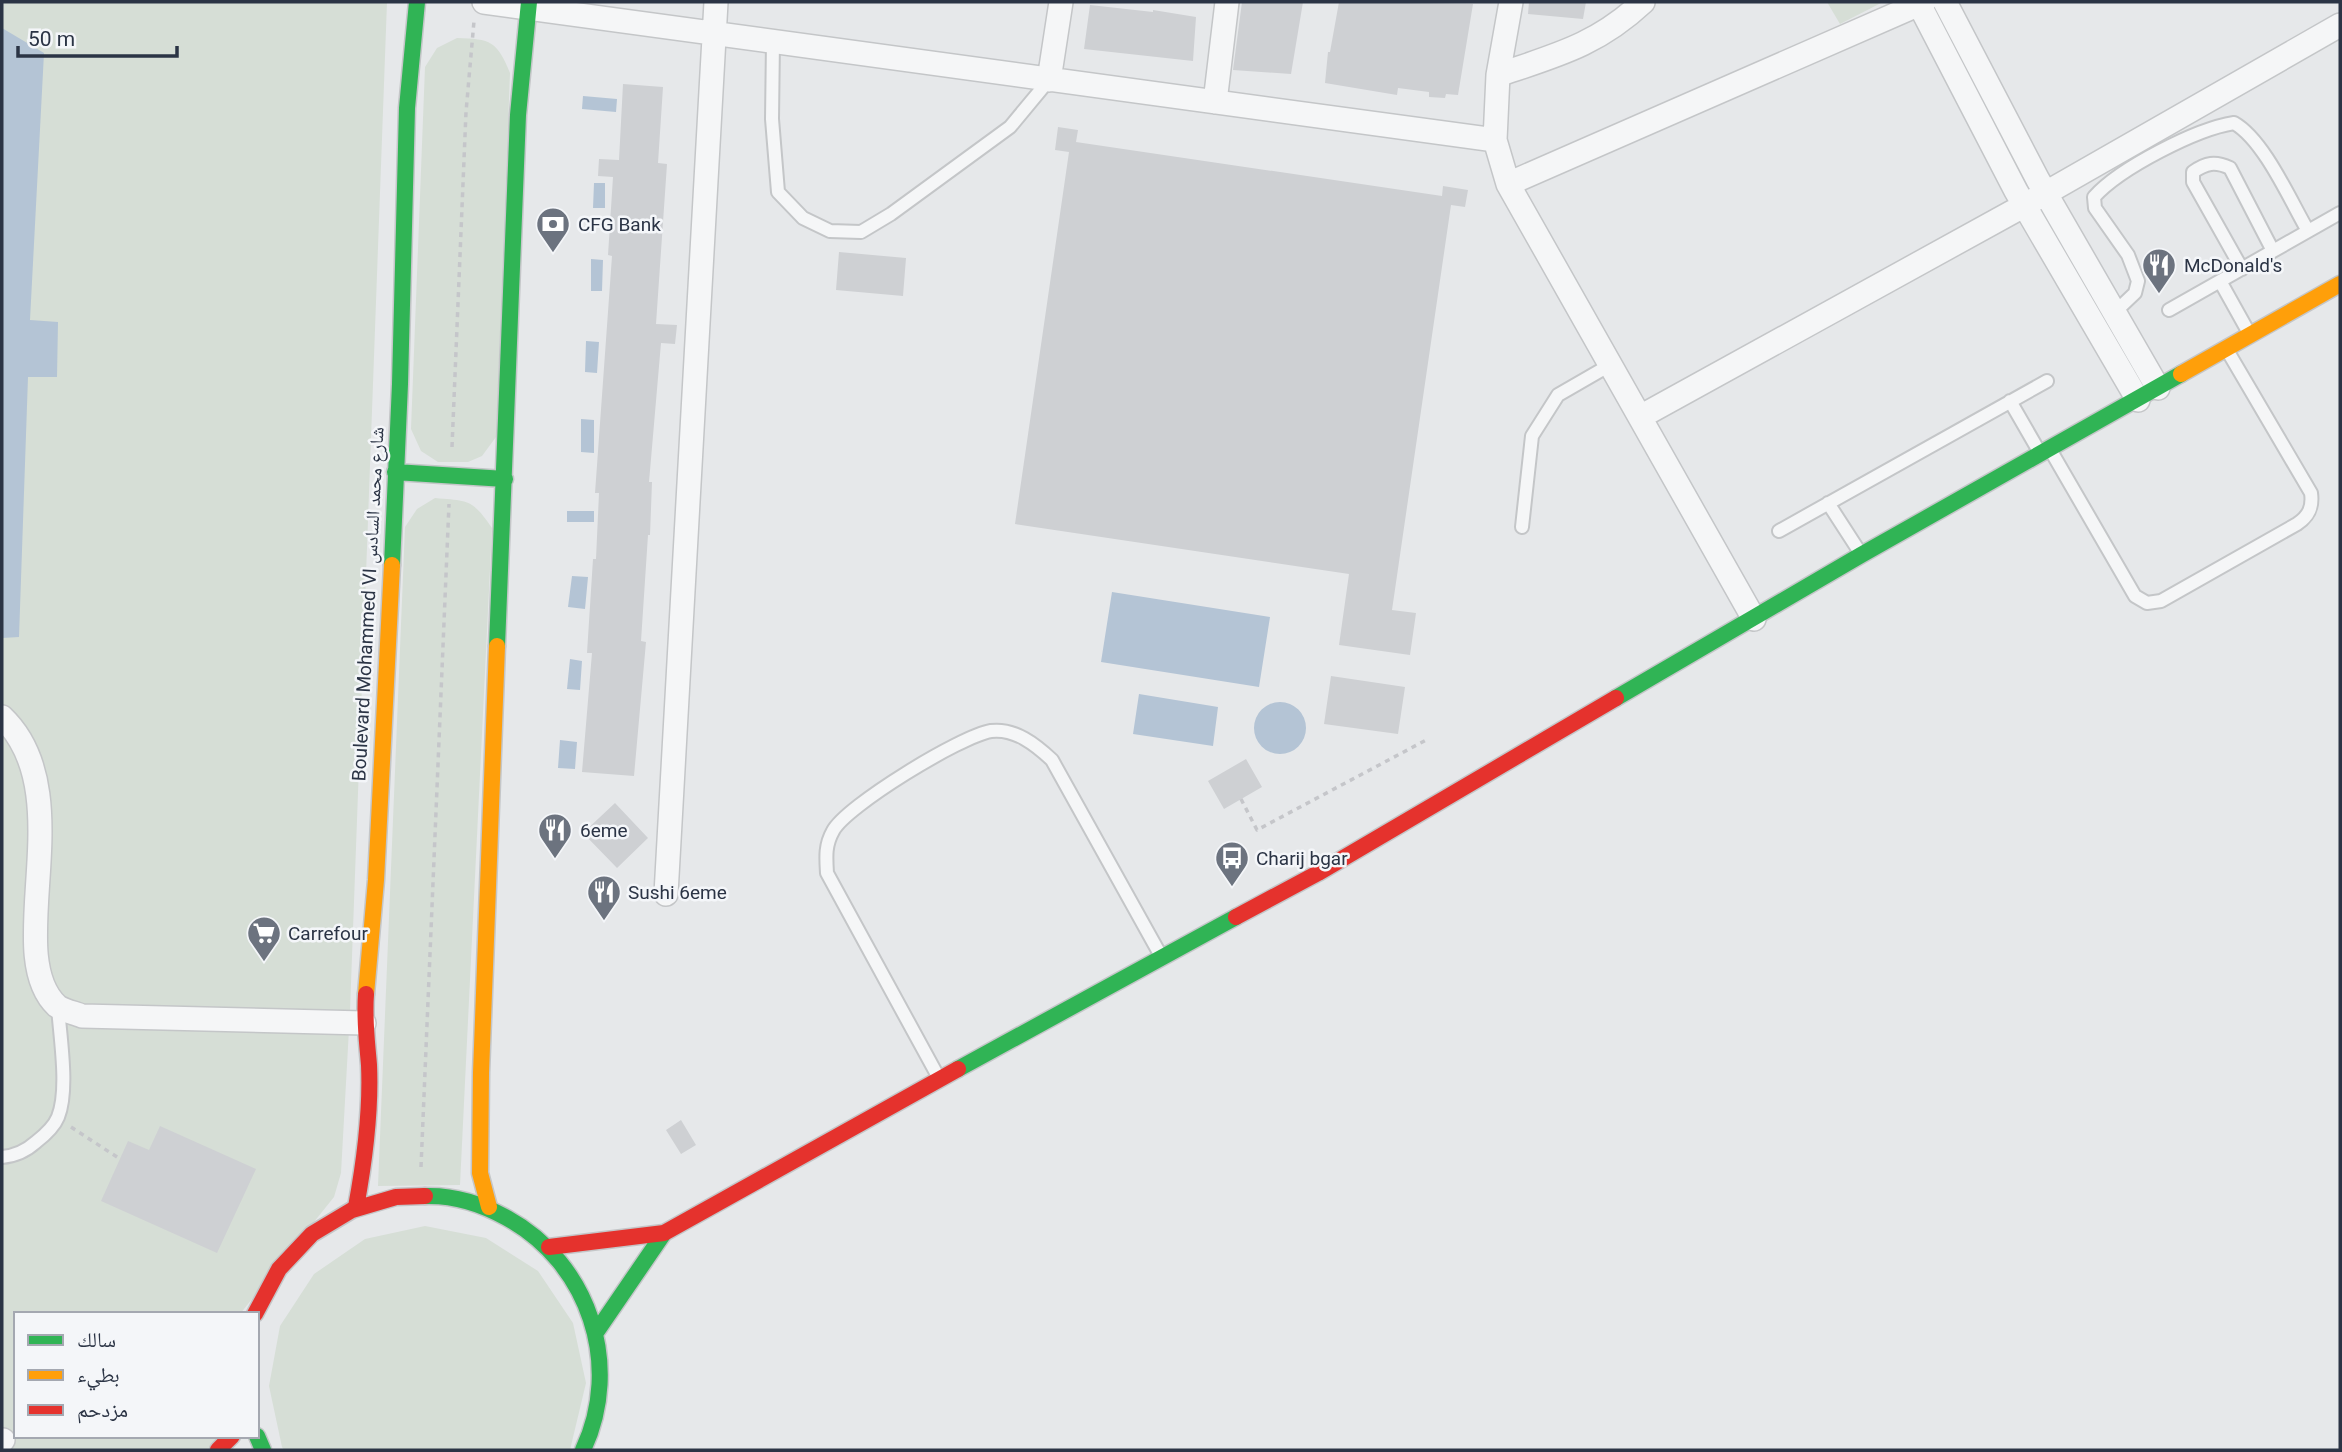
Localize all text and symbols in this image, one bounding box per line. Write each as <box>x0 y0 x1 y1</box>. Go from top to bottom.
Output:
scale bar <box>18 14 177 58</box>
text: 50 m <box>28 27 75 51</box>
bank icon: CFG Bank <box>534 205 572 254</box>
place label: CFG Bank <box>578 213 661 236</box>
restaurant icon: McDonald's <box>2140 246 2178 295</box>
place label: McDonald's <box>2184 254 2282 277</box>
street label: Boulevard Mohammed VI شارع محمد السادس <box>347 426 389 782</box>
restaurant icon: 6eme <box>536 811 574 860</box>
place label: 6eme <box>580 819 628 842</box>
bus stop icon: Charij bgar <box>1213 839 1251 888</box>
place label: Charij bgar <box>1256 847 1348 870</box>
restaurant icon: Sushi 6eme <box>585 873 623 922</box>
place label: Sushi 6eme <box>628 881 727 904</box>
supermarket icon: Carrefour <box>245 914 283 963</box>
place label: Carrefour <box>288 922 368 945</box>
legend <box>14 1312 259 1438</box>
text: سالك <box>77 1328 116 1352</box>
text: بطيء <box>77 1363 120 1391</box>
text: مزدحم <box>77 1398 128 1424</box>

